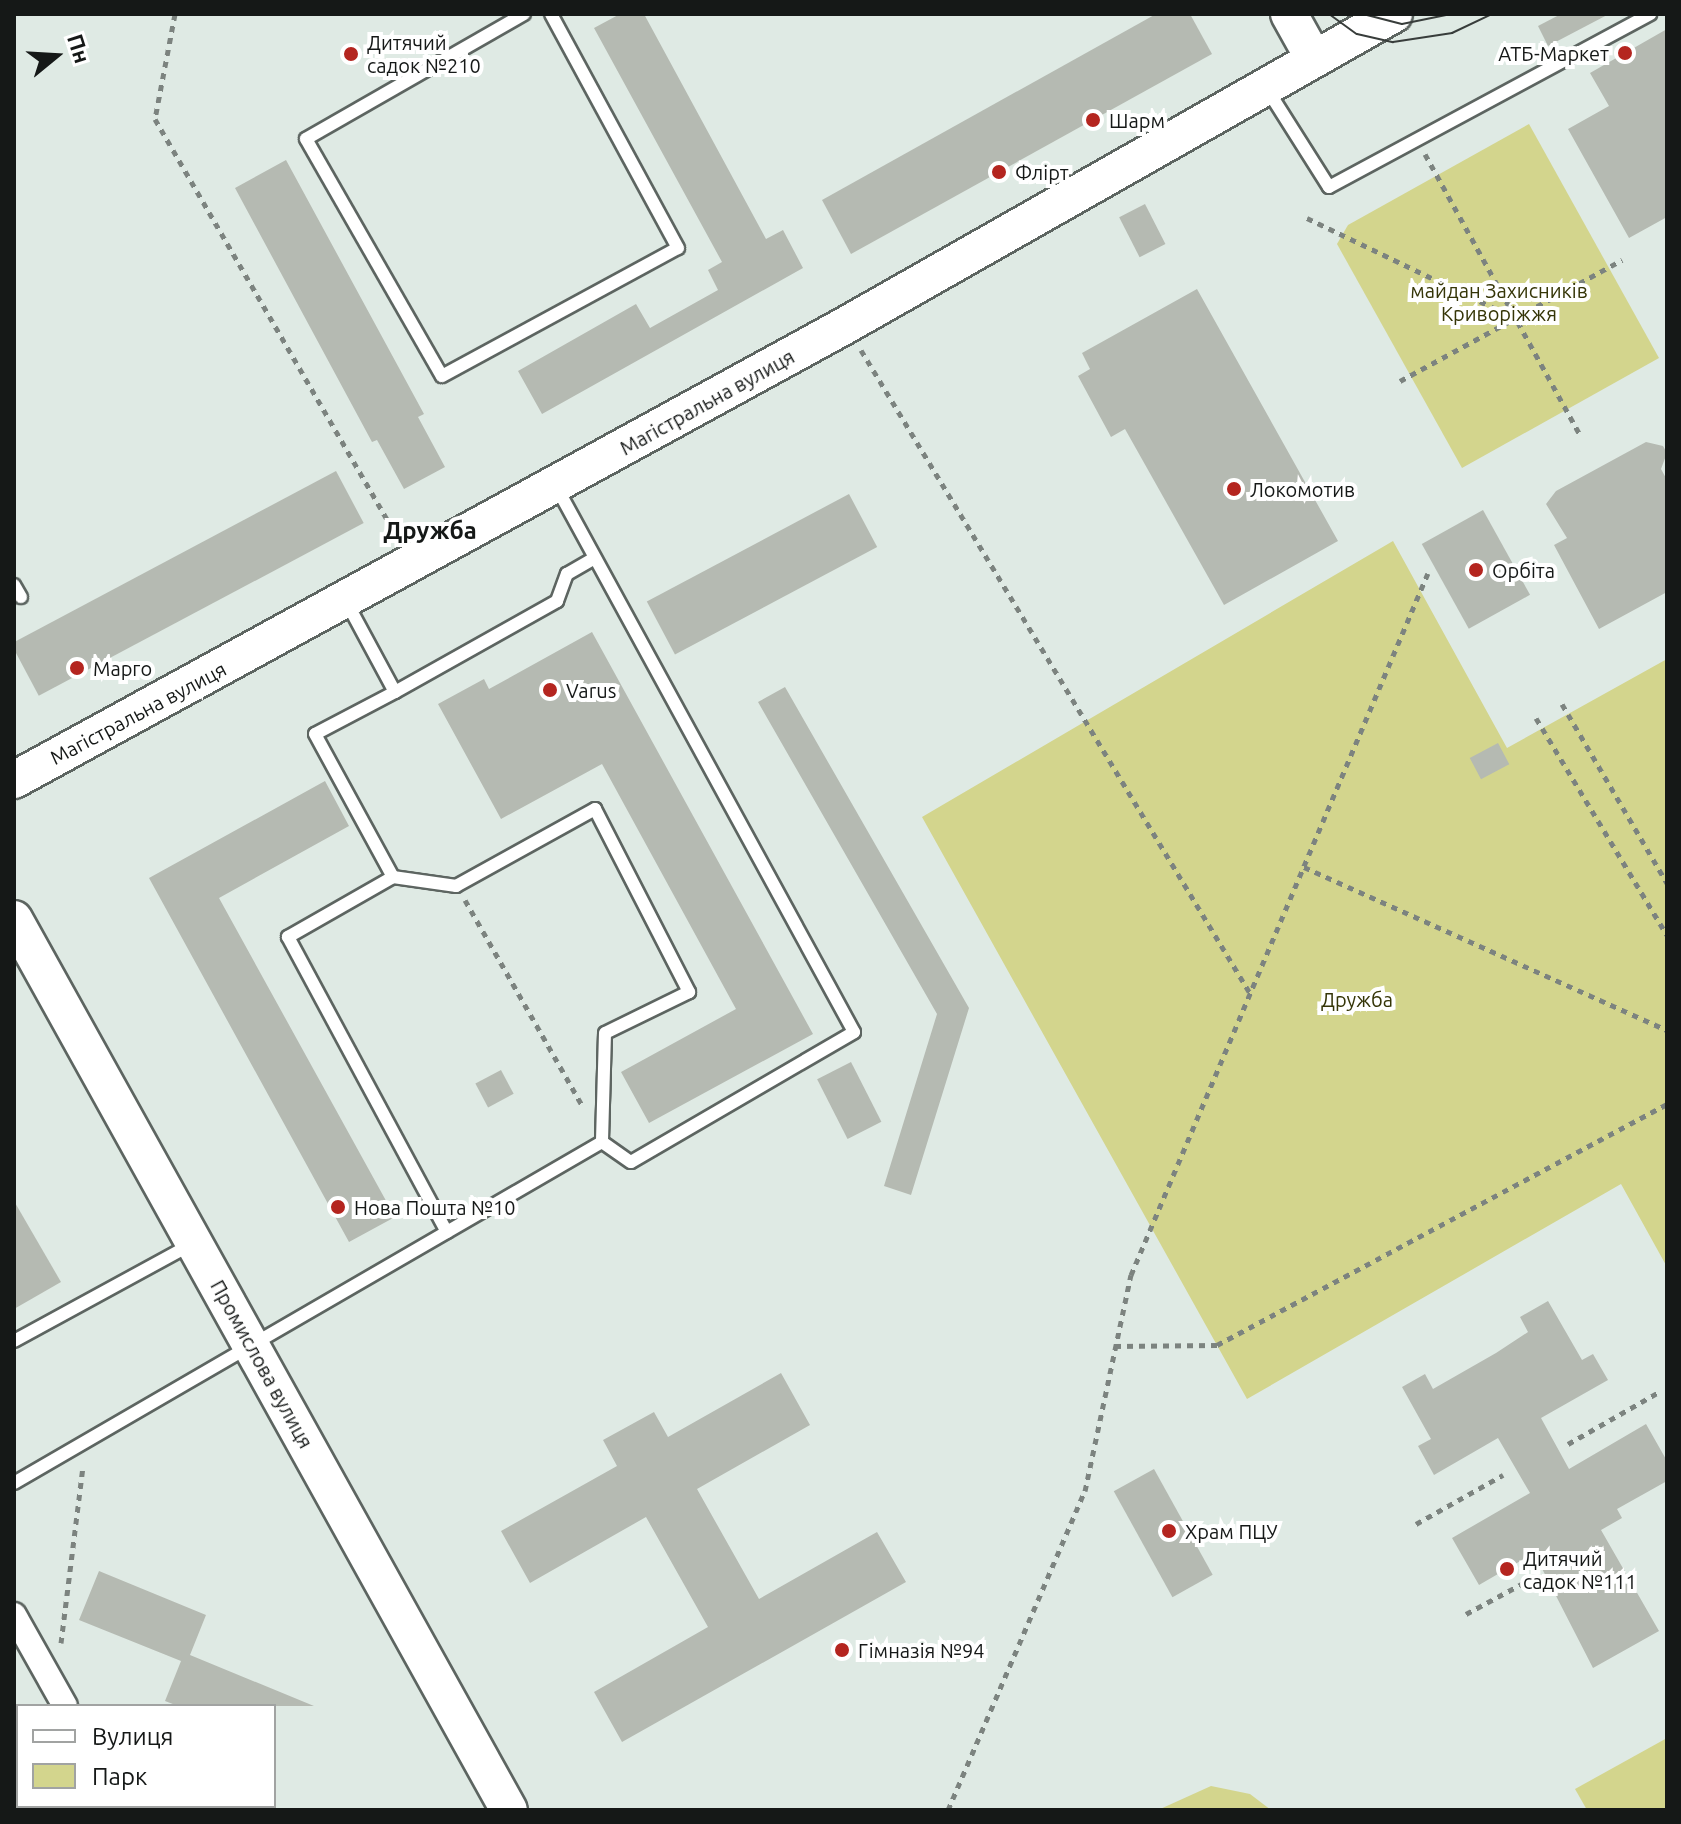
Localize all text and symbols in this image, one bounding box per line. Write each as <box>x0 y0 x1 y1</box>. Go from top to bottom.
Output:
north arrow <box>16 16 96 96</box>
place label: Дитячий садок №210 <box>367 30 481 77</box>
text: Пн <box>63 31 96 66</box>
place label: АТБ-Маркет <box>1498 41 1609 65</box>
marker: АТБ-Маркет <box>1616 44 1634 62</box>
marker: Дитячий садок №210 <box>342 45 360 63</box>
place label: Шарм <box>1109 108 1165 132</box>
marker: Шарм <box>1084 111 1102 129</box>
place label: Флірт <box>1015 160 1069 184</box>
marker: Флірт <box>990 163 1008 181</box>
park label: майдан Захисників Криворіжжя <box>1410 279 1588 326</box>
street label: Магістральна вулиця <box>616 344 798 460</box>
place label: Локомотив <box>1250 477 1355 501</box>
marker: Локомотив <box>1225 480 1243 498</box>
district label: Дружба <box>383 517 477 545</box>
place label: Орбіта <box>1492 558 1555 582</box>
marker: Орбіта <box>1467 561 1485 579</box>
street label: Магістральна вулиця <box>46 656 230 770</box>
place label: Марго <box>93 656 152 680</box>
marker: Марго <box>68 659 86 677</box>
place label: Varus <box>566 678 616 702</box>
marker: Varus <box>541 681 559 699</box>
park label: Дружба <box>1321 987 1393 1011</box>
place label: Нова Пошта №10 <box>354 1195 516 1219</box>
marker: Нова Пошта №10 <box>329 1198 347 1216</box>
street label: Промислова вулиця <box>206 1276 318 1452</box>
place label: Храм ПЦУ <box>1185 1519 1278 1543</box>
marker: Храм ПЦУ <box>1160 1522 1178 1540</box>
place label: Дитячий садок №111 <box>1523 1546 1637 1593</box>
marker: Дитячий садок №111 <box>1498 1560 1516 1578</box>
place label: Гімназія №94 <box>858 1638 984 1662</box>
marker: Гімназія №94 <box>833 1641 851 1659</box>
legend <box>16 1704 276 1808</box>
text: Вулиця <box>92 1723 174 1750</box>
text: Парк <box>92 1763 147 1790</box>

